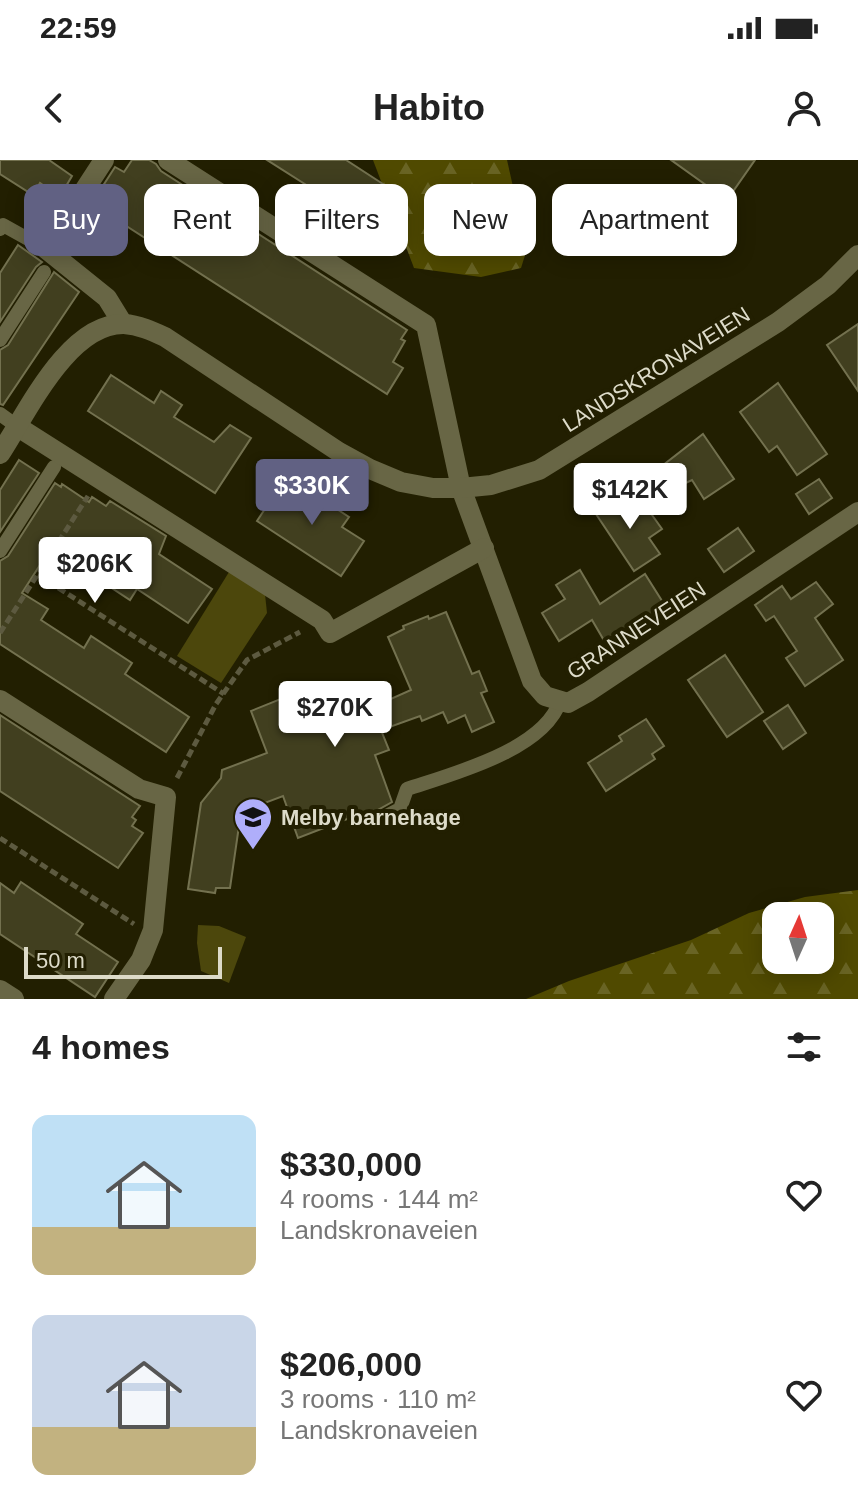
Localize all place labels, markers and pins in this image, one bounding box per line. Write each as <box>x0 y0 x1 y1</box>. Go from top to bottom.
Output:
pin: $330K <box>256 459 368 527</box>
pin: $142K <box>574 463 686 531</box>
pin: $206K <box>39 537 151 605</box>
pin: $270K <box>279 681 391 749</box>
school or university icon: Melby barnehage <box>232 796 274 851</box>
place label: Melby barnehage <box>281 805 461 830</box>

